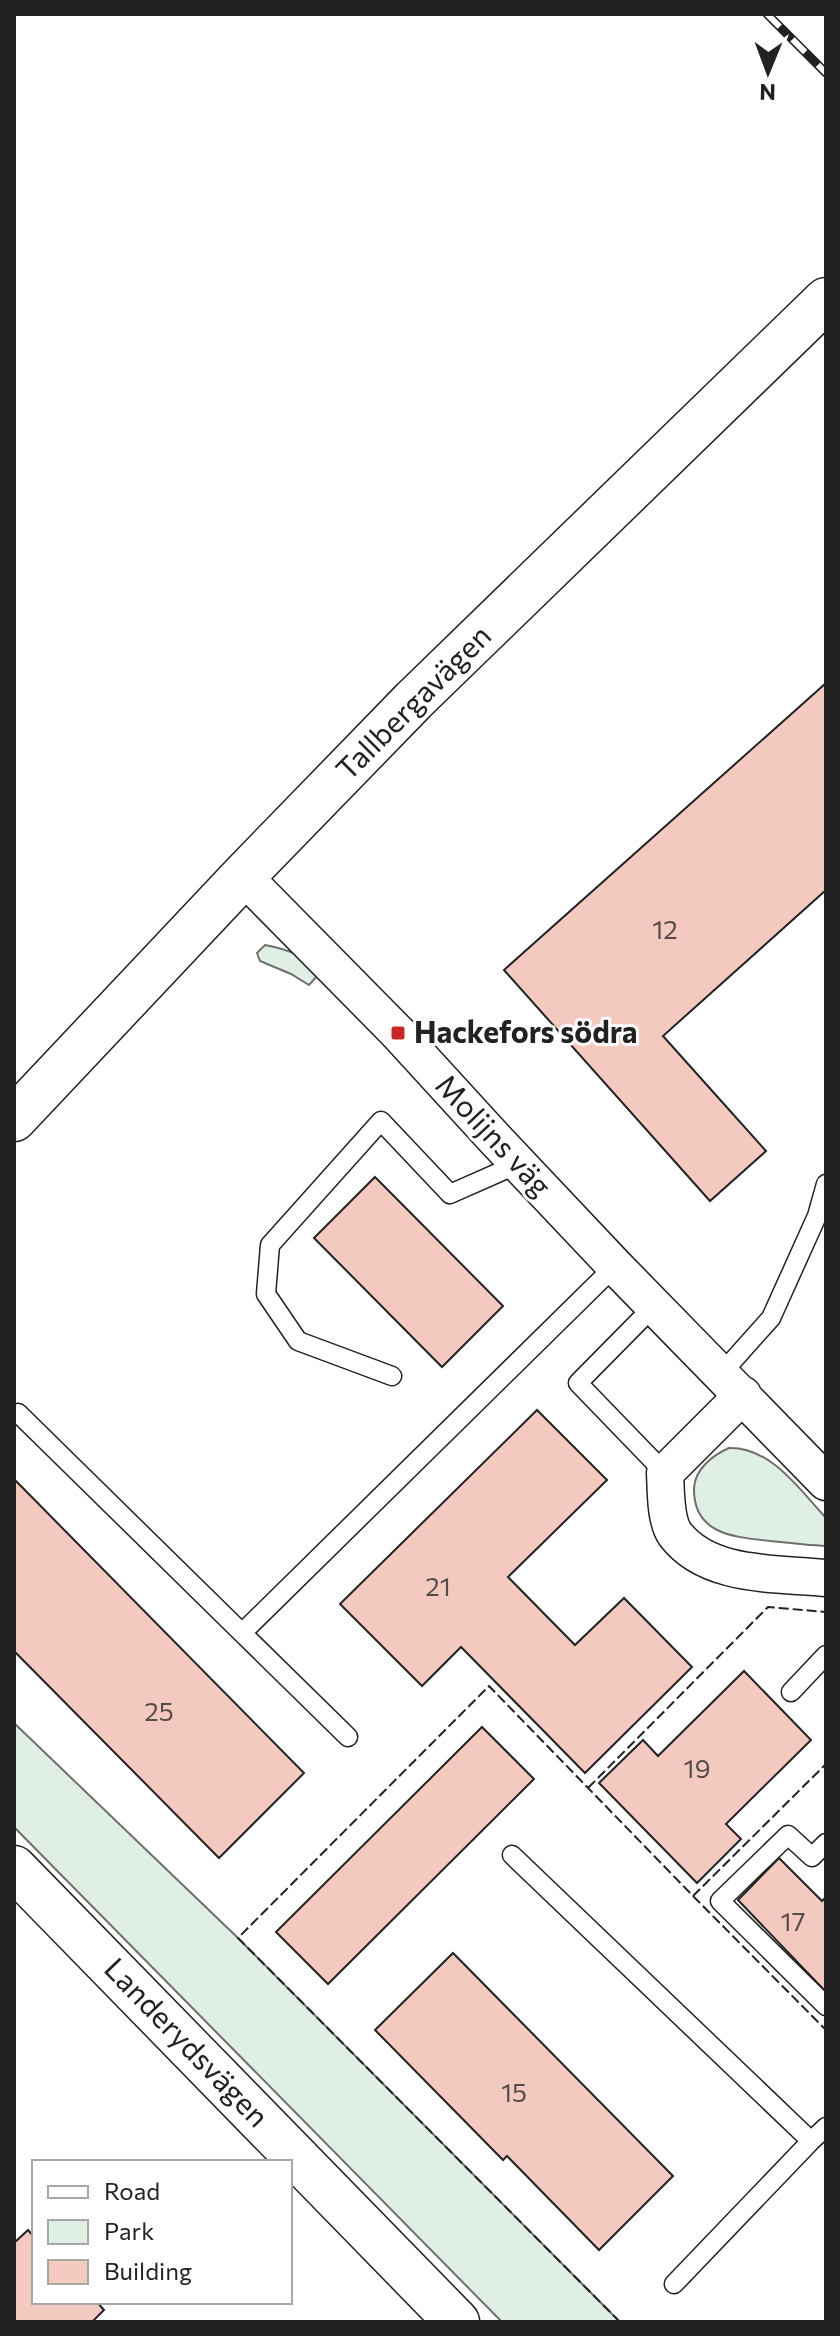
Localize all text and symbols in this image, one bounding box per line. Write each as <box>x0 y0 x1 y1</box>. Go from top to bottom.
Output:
north arrow <box>728 32 808 112</box>
text: N <box>759 79 776 106</box>
street label: Tallbergavägen <box>327 616 497 786</box>
house number: 12 <box>652 913 678 944</box>
place label: Hackefors södra <box>414 1012 638 1049</box>
marker: Hackefors södra <box>389 1024 407 1042</box>
street label: Molijns väg <box>429 1066 561 1203</box>
house number: 21 <box>425 1570 451 1601</box>
house number: 25 <box>144 1695 174 1726</box>
house number: 19 <box>684 1752 710 1783</box>
house number: 17 <box>781 1905 805 1936</box>
street label: Landerydsvägen <box>98 1949 278 2133</box>
house number: 15 <box>501 2076 527 2107</box>
legend <box>32 2160 292 2304</box>
text: Road <box>104 2176 160 2205</box>
text: Park <box>104 2216 154 2245</box>
text: Building <box>104 2256 192 2285</box>

